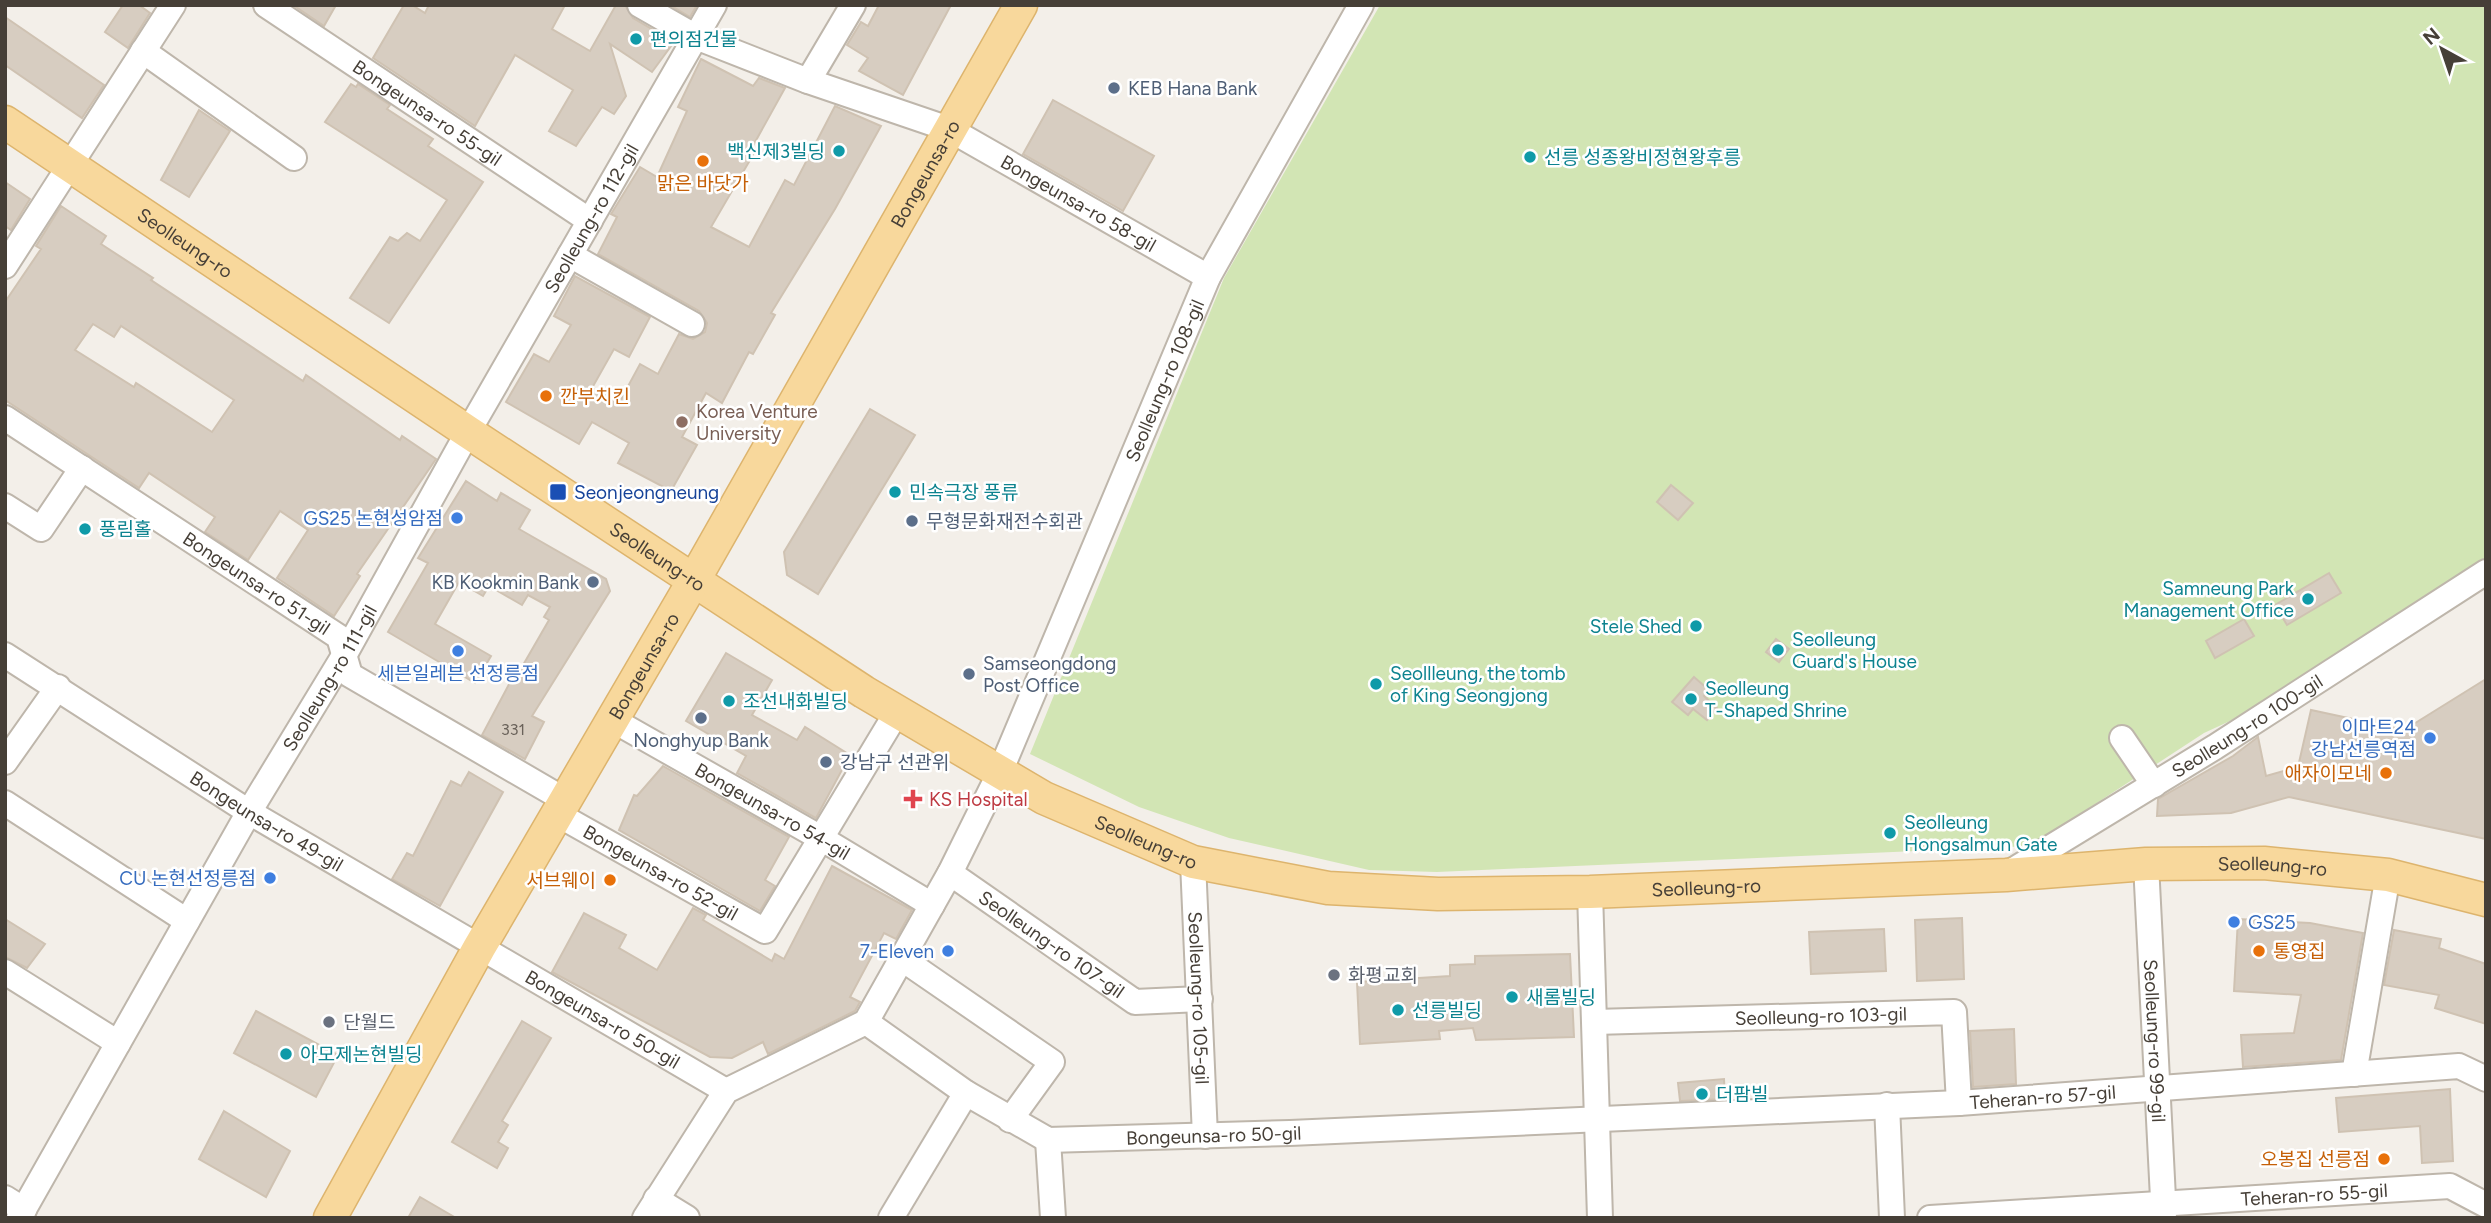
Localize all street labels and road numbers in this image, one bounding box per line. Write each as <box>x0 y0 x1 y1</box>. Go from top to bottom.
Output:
street label: Bongeunsa-ro 55-gil <box>349 55 506 171</box>
street label: Bongeunsa-ro <box>885 116 965 232</box>
street label: Seolleung-ro 112-gil <box>539 140 643 297</box>
street label: Bongeunsa-ro 58-gil <box>997 150 1160 256</box>
street label: Seolleung-ro <box>133 203 237 283</box>
street label: Seolleung-ro 108-gil <box>1120 296 1209 465</box>
street label: Seolleung-ro <box>605 517 710 596</box>
street label: Bongeunsa-ro 51-gil <box>179 527 335 640</box>
street label: Seolleung-ro 111-gil <box>277 601 381 755</box>
street label: Bongeunsa-ro <box>604 608 684 724</box>
street label: Seolleung-ro 100-gil <box>2167 669 2327 782</box>
street label: Bongeunsa-ro 54-gil <box>691 758 854 865</box>
street label: Bongeunsa-ro 49-gil <box>186 766 347 876</box>
street label: Seolleung-ro <box>1091 810 1201 874</box>
street label: Bongeunsa-ro 52-gil <box>579 820 742 925</box>
street label: Seolleung-ro <box>2218 851 2328 881</box>
street label: Seolleung-ro <box>1651 874 1761 901</box>
street label: Seolleung-ro 107-gil <box>974 885 1129 1003</box>
street label: Seolleung-ro 105-gil <box>1184 911 1214 1085</box>
street label: Seolleung-ro 99-gil <box>2139 959 2171 1123</box>
street label: Bongeunsa-ro 50-gil <box>521 965 684 1073</box>
street label: Seolleung-ro 103-gil <box>1734 1002 1907 1030</box>
street label: Teheran-ro 57-gil <box>1969 1080 2117 1114</box>
street label: Bongeunsa-ro 50-gil <box>1126 1121 1302 1149</box>
street label: Teheran-ro 55-gil <box>2240 1178 2388 1210</box>

